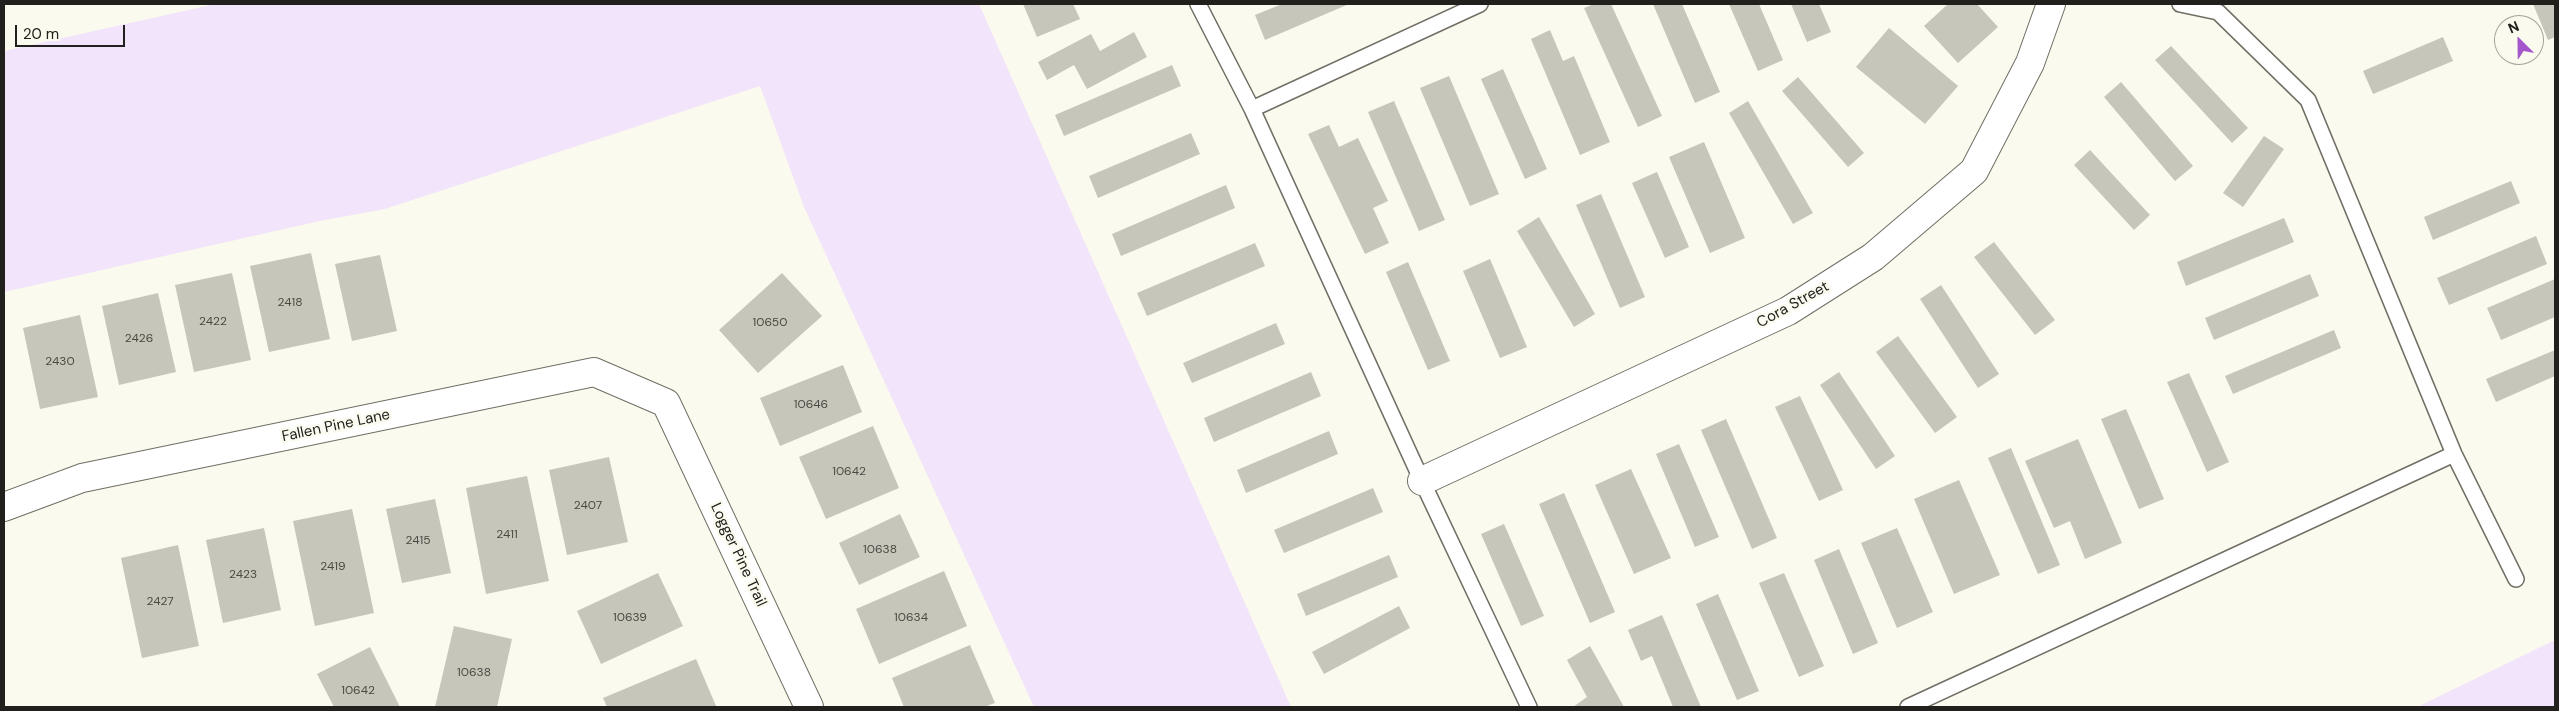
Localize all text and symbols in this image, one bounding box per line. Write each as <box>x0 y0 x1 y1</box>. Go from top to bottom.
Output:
scale bar <box>18 15 128 47</box>
north arrow <box>2494 15 2544 65</box>
text: N <box>2505 17 2522 37</box>
text: 20 m <box>23 24 59 44</box>
street label: Cora Street <box>1754 278 1832 332</box>
house number: 2418 <box>277 296 303 310</box>
house number: 2422 <box>199 315 227 329</box>
house number: 10650 <box>753 316 787 330</box>
house number: 2426 <box>125 332 153 346</box>
house number: 2430 <box>45 355 75 369</box>
house number: 10646 <box>794 398 828 412</box>
street label: Fallen Pine Lane <box>280 406 392 446</box>
house number: 10642 <box>832 465 866 479</box>
house number: 2407 <box>574 499 602 513</box>
street label: Logger Pine Trail <box>706 500 770 610</box>
house number: 2411 <box>496 528 518 542</box>
house number: 2415 <box>405 534 431 548</box>
house number: 10638 <box>863 543 897 557</box>
house number: 2419 <box>320 560 346 574</box>
house number: 2423 <box>229 568 257 582</box>
house number: 2427 <box>146 595 174 609</box>
house number: 10639 <box>613 611 647 625</box>
house number: 10634 <box>894 611 928 625</box>
house number: 10638 <box>457 666 491 680</box>
house number: 10642 <box>341 684 375 698</box>

